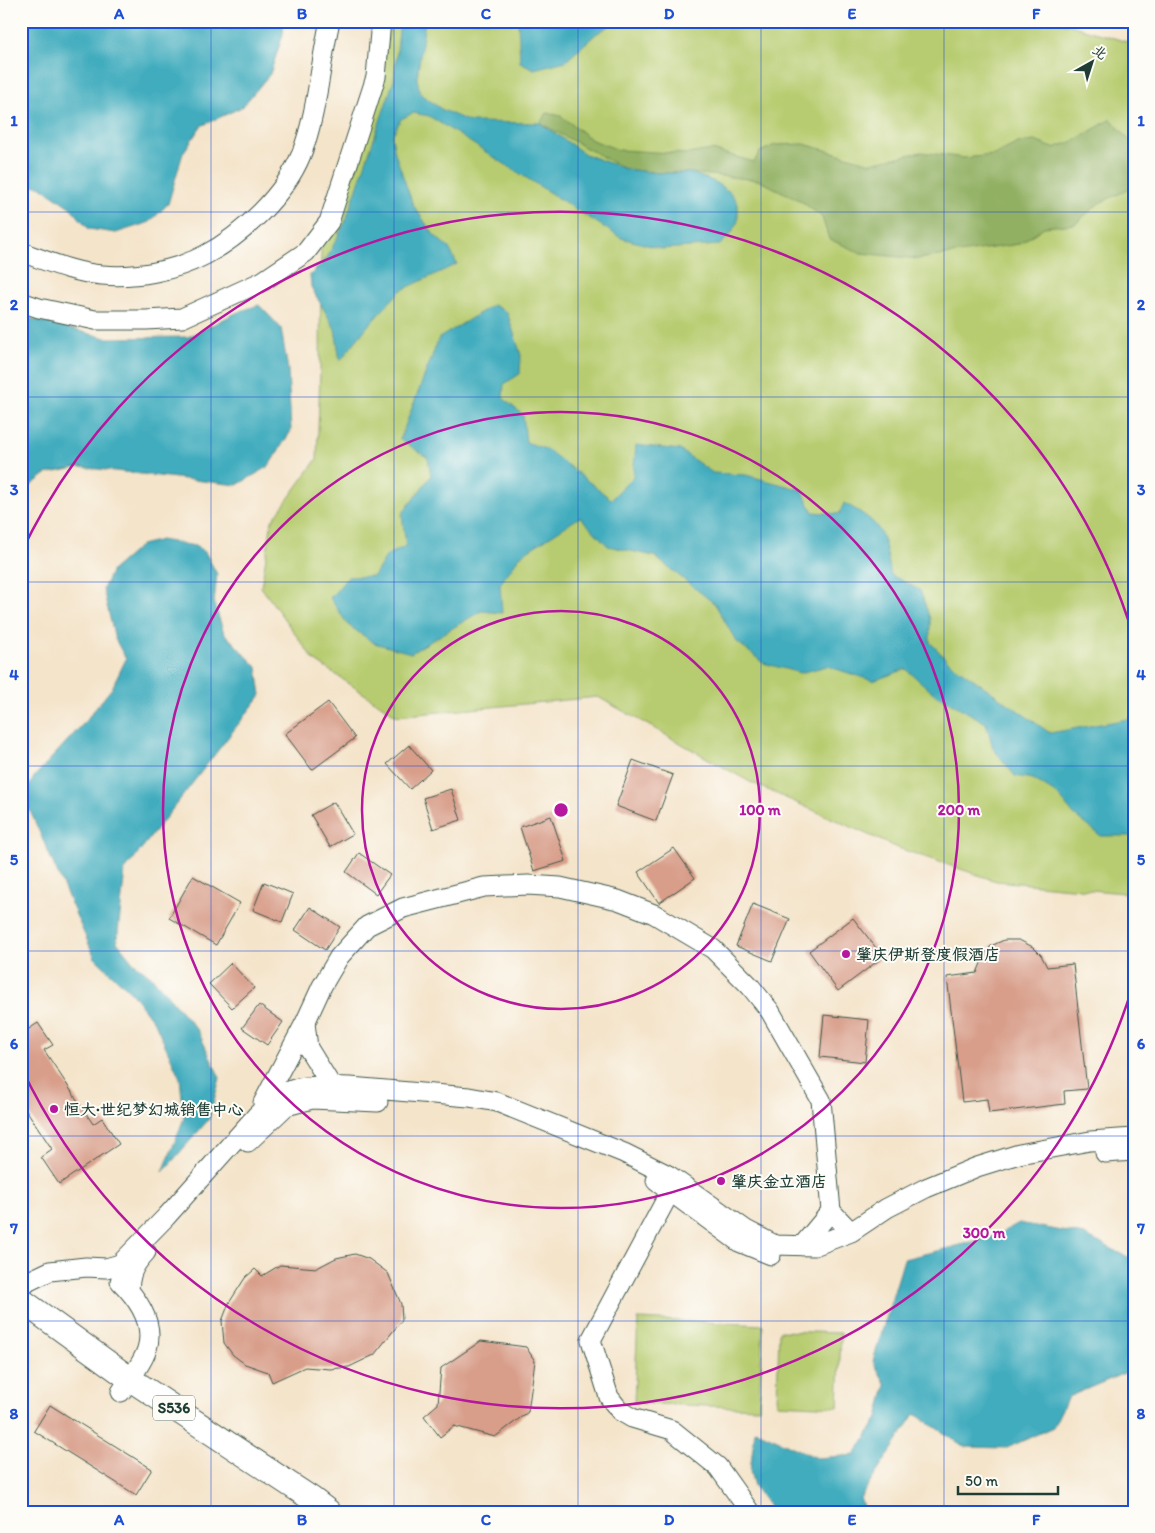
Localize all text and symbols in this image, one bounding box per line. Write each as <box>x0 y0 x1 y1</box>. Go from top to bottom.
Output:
text: A <box>113 4 125 23</box>
text: B <box>297 4 308 23</box>
text: C <box>481 4 492 23</box>
text: D <box>664 4 675 23</box>
text: E <box>848 4 857 23</box>
text: F <box>1032 4 1041 23</box>
north arrow <box>1068 38 1118 88</box>
text: 北 <box>1089 41 1111 63</box>
text: 1 <box>10 111 18 130</box>
text: 1 <box>1137 111 1145 130</box>
text: 2 <box>10 295 19 314</box>
text: 2 <box>1137 295 1146 314</box>
text: 3 <box>10 480 19 499</box>
text: 3 <box>1137 480 1146 499</box>
text: 4 <box>9 665 19 684</box>
text: 4 <box>1136 665 1146 684</box>
centre of rings <box>552 801 570 819</box>
text: 100 m <box>739 801 781 819</box>
text: 200 m <box>938 801 981 819</box>
text: 5 <box>10 850 19 869</box>
text: 5 <box>1137 850 1146 869</box>
place label: 肇庆伊斯登度假酒店 <box>856 945 1000 964</box>
marker: 肇庆伊斯登度假酒店 <box>840 948 852 960</box>
text: 6 <box>10 1034 19 1053</box>
text: 6 <box>1137 1034 1146 1053</box>
place label: 恒大·世纪梦幻城销售中心 <box>64 1100 244 1119</box>
marker: 恒大·世纪梦幻城销售中心 <box>48 1103 60 1115</box>
place label: 肇庆金立酒店 <box>731 1172 827 1191</box>
marker: 肇庆金立酒店 <box>715 1175 727 1187</box>
text: 7 <box>9 1219 18 1238</box>
text: 7 <box>1136 1219 1145 1238</box>
text: 300 m <box>963 1224 1006 1242</box>
road number: S536 <box>153 1396 195 1420</box>
text: 8 <box>10 1404 19 1423</box>
text: 8 <box>1137 1404 1146 1423</box>
scale bar <box>958 1463 1058 1495</box>
text: 50 m <box>965 1472 998 1490</box>
text: A <box>113 1510 125 1529</box>
text: B <box>297 1510 308 1529</box>
text: C <box>481 1510 492 1529</box>
text: D <box>664 1510 675 1529</box>
text: E <box>848 1510 857 1529</box>
text: F <box>1032 1510 1041 1529</box>

